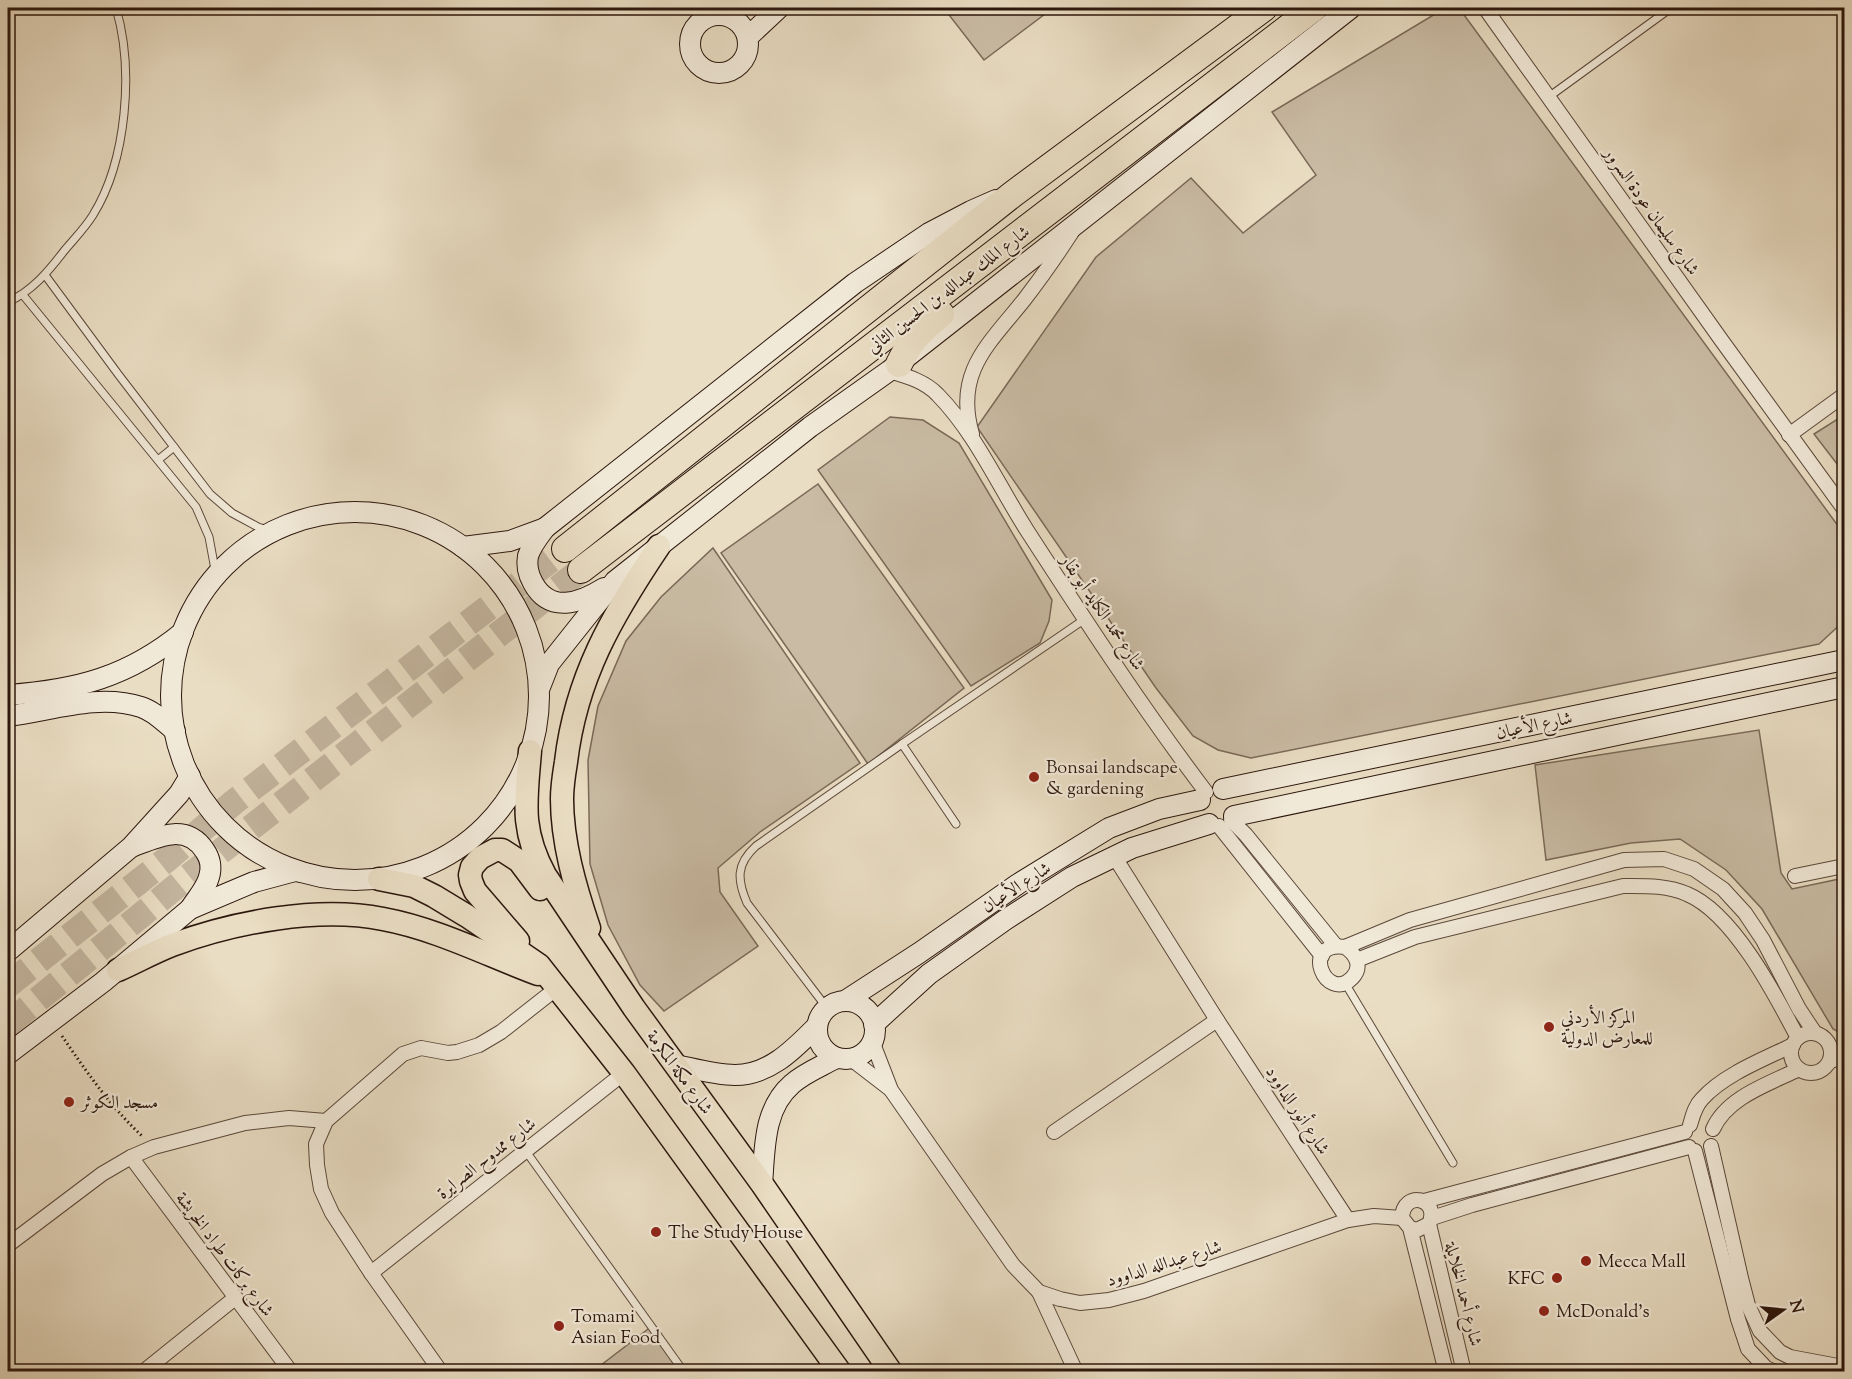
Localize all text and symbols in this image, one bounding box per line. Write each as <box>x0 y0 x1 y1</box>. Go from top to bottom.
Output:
street label: شارع سليمان عودة السرور <box>1595 141 1704 282</box>
street label: شارع الملك عبدالله بن الحسين الثاني <box>862 220 1036 361</box>
street label: شارع محمد الكايد أبو بقار <box>1052 547 1152 676</box>
street label: شارع الأعيان <box>1493 704 1575 748</box>
place label: Bonsai landscape & gardening <box>1046 756 1178 803</box>
marker: Bonsai landscape & gardening <box>1027 770 1041 784</box>
street label: شارع الأعيان <box>976 855 1057 921</box>
place label: المركز الأردني للمعارض الدولية <box>1561 1004 1653 1053</box>
marker: المركز الأردني للمعارض الدولية <box>1542 1020 1556 1034</box>
street label: شارع مكة المكرمة <box>639 1026 718 1121</box>
street label: شارع أنور الداوود <box>1258 1060 1337 1161</box>
place label: مسجد الكوثر <box>79 1091 158 1117</box>
marker: مسجد الكوثر <box>62 1095 76 1109</box>
street label: شارع ممدوح الصرايرة <box>432 1112 543 1208</box>
street label: شارع بركات طراد الخريشة <box>168 1187 279 1323</box>
place label: The Study House <box>668 1221 803 1247</box>
marker: The Study House <box>649 1225 663 1239</box>
street label: شارع عبدالله الداوود <box>1104 1235 1225 1295</box>
street label: شارع أحمد الخلايلة <box>1436 1238 1489 1349</box>
place label: Mecca Mall <box>1598 1250 1686 1276</box>
marker: Mecca Mall <box>1579 1254 1593 1268</box>
place label: KFC <box>1507 1267 1545 1293</box>
marker: KFC <box>1550 1271 1564 1285</box>
north arrow <box>1753 1280 1813 1340</box>
text: N <box>1782 1298 1808 1316</box>
place label: McDonald's <box>1556 1300 1650 1326</box>
marker: McDonald's <box>1537 1304 1551 1318</box>
place label: Tomami Asian Food <box>571 1305 660 1352</box>
marker: Tomami Asian Food <box>552 1319 566 1333</box>

